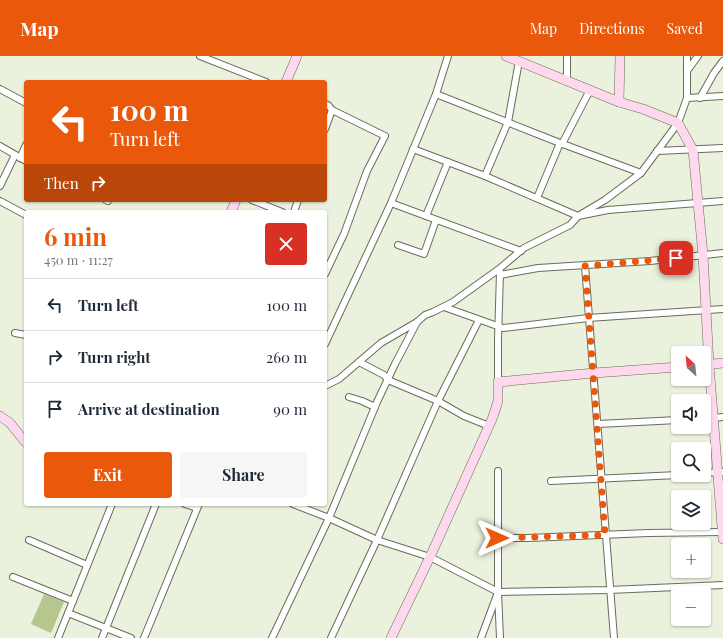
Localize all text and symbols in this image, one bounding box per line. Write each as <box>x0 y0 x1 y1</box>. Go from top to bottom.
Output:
text: Map <box>20 15 59 41</box>
text: Map <box>530 19 557 38</box>
text: Directions <box>579 19 645 38</box>
text: Saved <box>667 19 703 38</box>
text: 100 m <box>110 91 189 128</box>
icon: left <box>44 96 96 148</box>
text: Turn left <box>110 127 180 151</box>
icon: right <box>87 172 109 194</box>
text: Then <box>44 173 79 193</box>
text: 6 min <box>44 220 107 252</box>
button: close <box>265 223 307 265</box>
pin <box>659 241 693 275</box>
icon: arrive <box>665 247 687 269</box>
text: 450 m · 11:27 <box>44 251 113 268</box>
icon: left <box>44 294 66 316</box>
text: Turn left <box>78 295 139 315</box>
text: 100 m <box>266 295 307 315</box>
icon: right <box>44 346 66 368</box>
north arrow <box>671 346 711 386</box>
map controls <box>671 346 711 626</box>
text: Turn right <box>78 347 151 367</box>
text: 260 m <box>266 347 307 367</box>
button: sound <box>671 394 711 434</box>
icon: arrive <box>44 398 66 420</box>
text: Arrive at destination <box>78 399 220 419</box>
text: 90 m <box>273 399 307 419</box>
button: search <box>671 442 711 482</box>
button: Exit <box>44 452 172 498</box>
button: Share <box>180 452 307 498</box>
button: layers <box>671 490 711 530</box>
position arrow <box>476 517 518 559</box>
button: + <box>671 538 711 578</box>
button: − <box>671 586 711 626</box>

